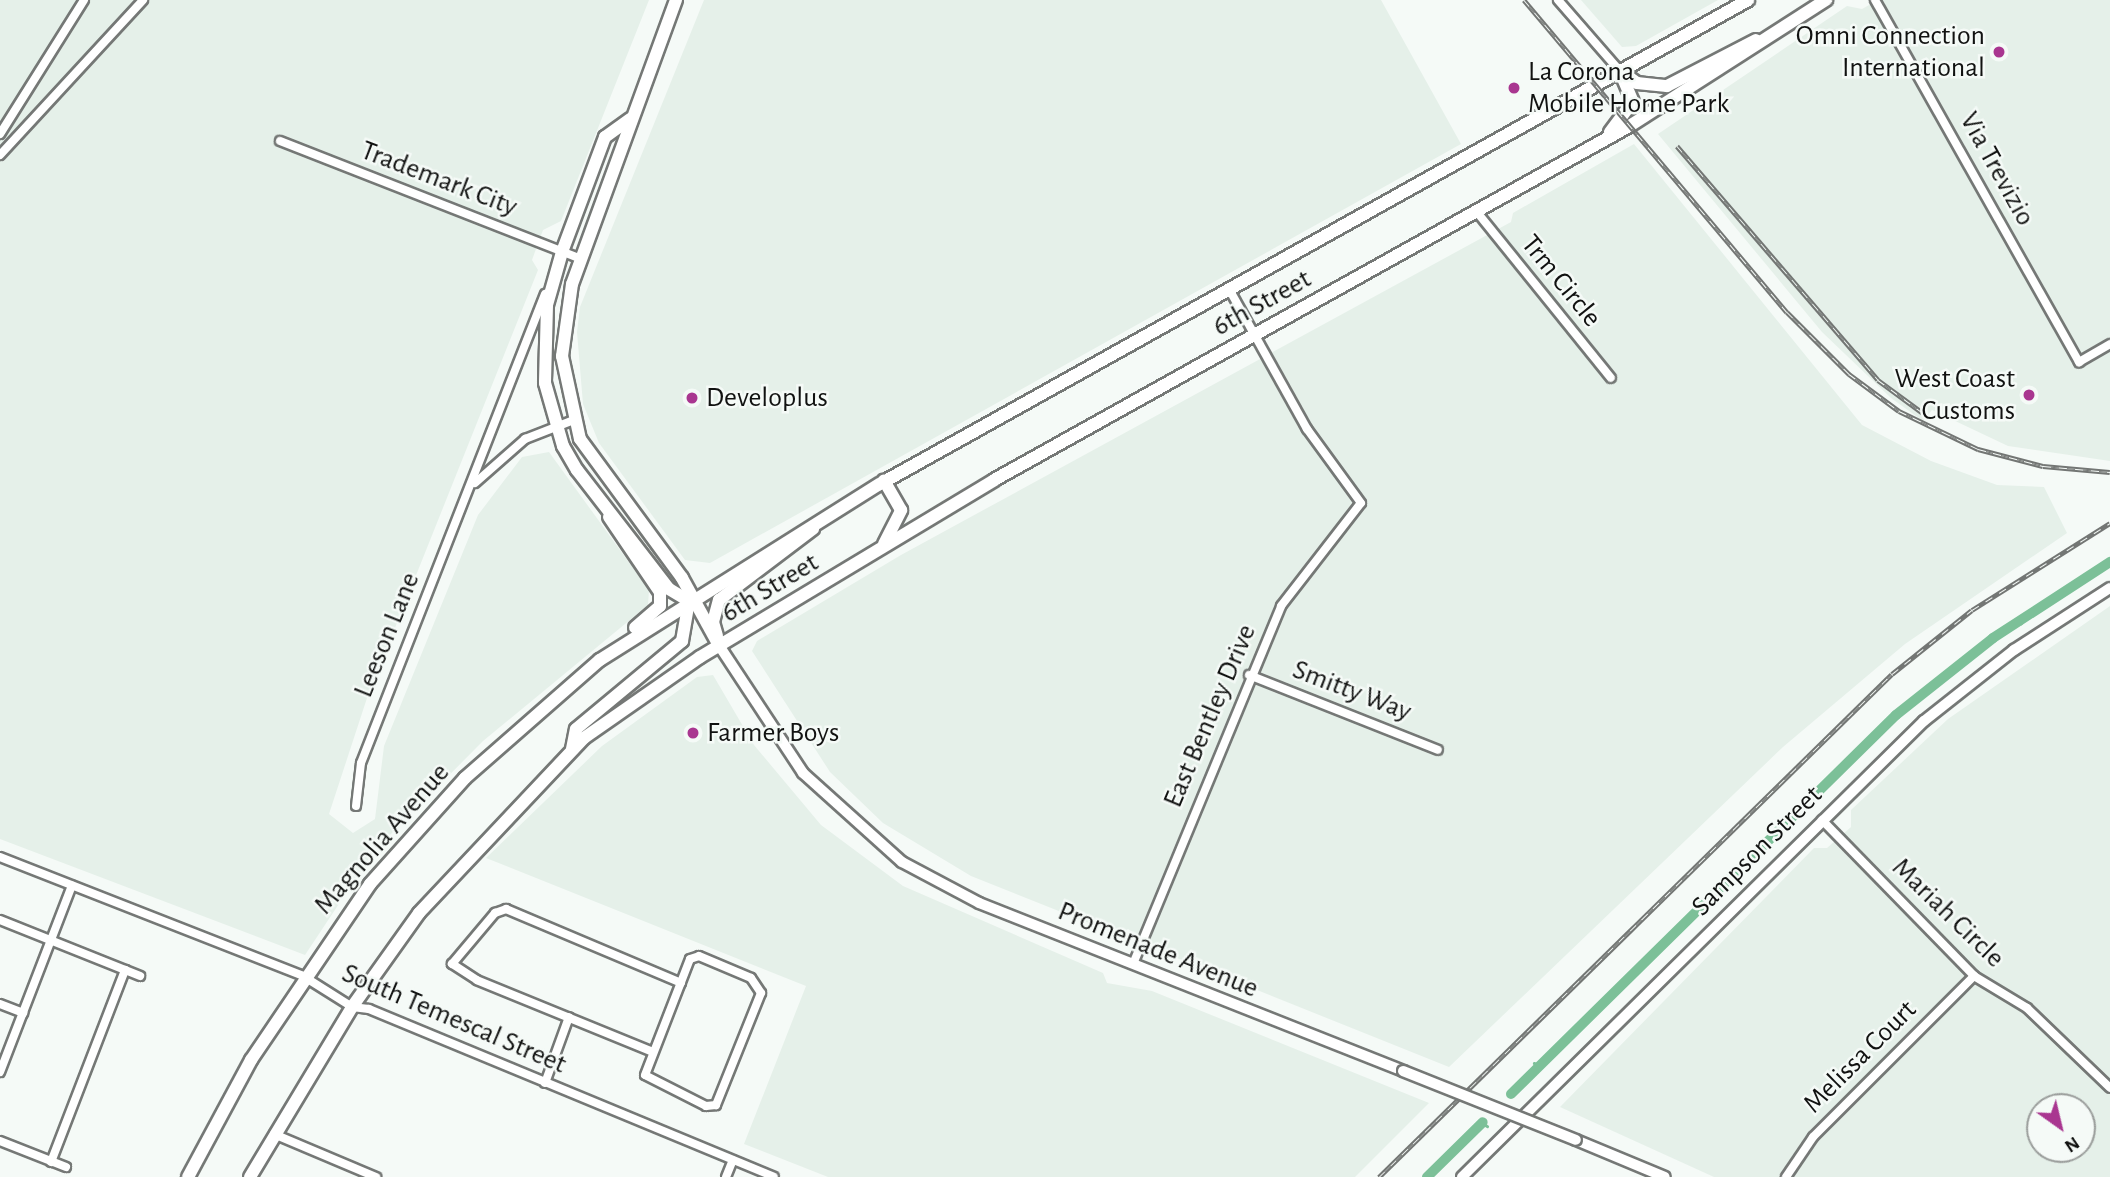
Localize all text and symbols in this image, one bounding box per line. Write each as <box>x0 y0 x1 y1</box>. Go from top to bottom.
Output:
place label: Omni Connection International <box>1796 19 1985 85</box>
marker: Omni Connection International <box>1991 44 2007 60</box>
place label: La Corona Mobile Home Park <box>1528 55 1729 121</box>
marker: La Corona Mobile Home Park <box>1506 80 1522 96</box>
street label: Via Trevizio <box>1952 106 2042 232</box>
street label: Trademark City <box>356 134 522 224</box>
street label: Trm Circle <box>1514 228 1608 334</box>
street label: 6th Street <box>1207 262 1317 344</box>
place label: West Coast Customs <box>1894 362 2015 428</box>
place label: Developlus <box>706 381 828 415</box>
marker: West Coast Customs <box>2021 387 2037 403</box>
marker: Developlus <box>684 390 700 406</box>
street label: 6th Street <box>715 546 825 630</box>
street label: Leeson Lane <box>347 568 427 702</box>
street label: East Bentley Drive <box>1156 619 1264 813</box>
street label: Smitty Way <box>1288 653 1416 729</box>
place label: Farmer Boys <box>707 716 839 750</box>
marker: Farmer Boys <box>685 725 701 741</box>
street label: Magnolia Avenue <box>307 756 457 922</box>
street label: Sampson Street <box>1685 779 1829 923</box>
street label: Mariah Circle <box>1885 851 2011 975</box>
street label: Promenade Avenue <box>1053 895 1263 1005</box>
street label: South Temescal Street <box>337 957 571 1081</box>
street label: Melissa Court <box>1796 993 1924 1121</box>
north arrow <box>2026 1093 2096 1163</box>
text: N <box>2061 1133 2083 1156</box>

